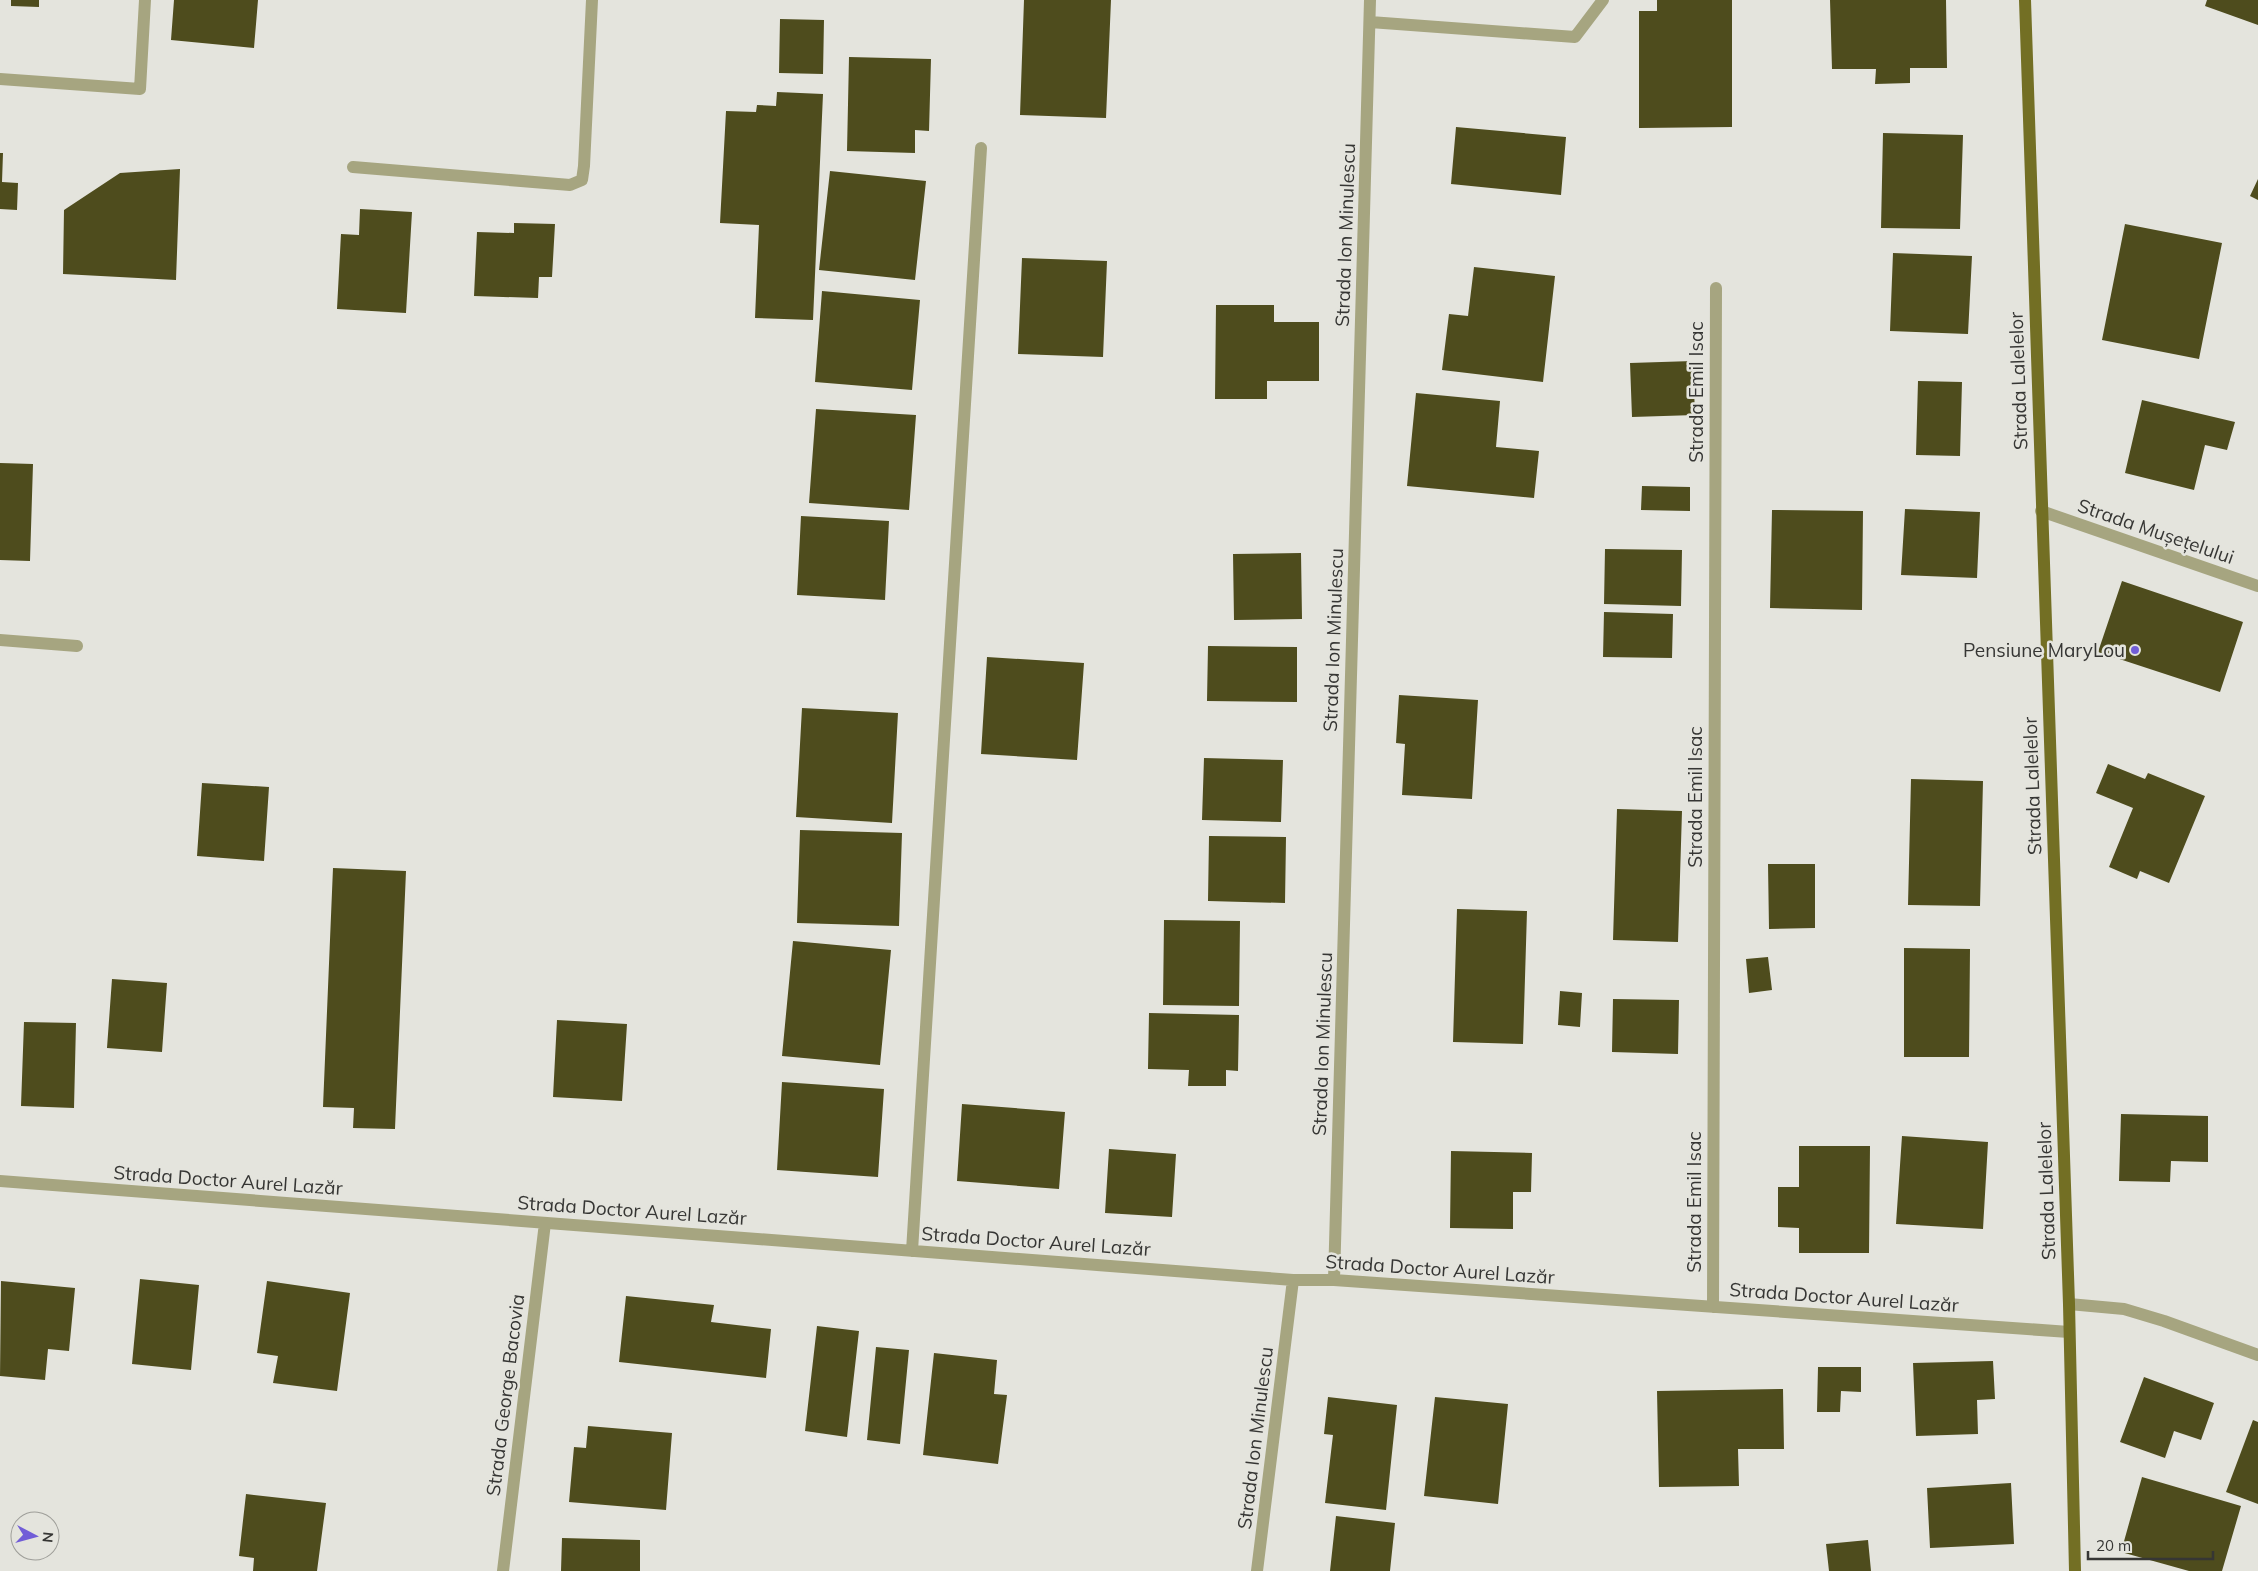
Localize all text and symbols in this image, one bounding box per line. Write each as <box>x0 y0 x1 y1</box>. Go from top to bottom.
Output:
street label: Strada Ion Minulescu <box>1330 143 1360 327</box>
street label: Strada Lalelelor <box>2004 311 2032 450</box>
street label: Strada Emil Isac <box>1684 321 1708 463</box>
street label: Strada Mușețelului <box>2074 493 2237 570</box>
street label: Strada Ion Minulescu <box>1318 548 1348 732</box>
place label: Pensiune MaryLou <box>1963 638 2125 662</box>
marker: Pensiune MaryLou <box>2129 644 2141 656</box>
street label: Strada Lalelelor <box>2018 716 2046 855</box>
street label: Strada Emil Isac <box>1683 726 1707 868</box>
street label: Strada Ion Minulescu <box>1307 952 1337 1136</box>
street label: Strada Lalelelor <box>2032 1121 2060 1260</box>
street label: Strada Emil Isac <box>1682 1131 1706 1273</box>
street label: Strada Doctor Aurel Lazăr <box>113 1160 343 1200</box>
street label: Strada Doctor Aurel Lazăr <box>517 1190 747 1230</box>
street label: Strada Doctor Aurel Lazăr <box>921 1221 1151 1261</box>
street label: Strada Doctor Aurel Lazăr <box>1325 1249 1555 1289</box>
street label: Strada Doctor Aurel Lazăr <box>1729 1277 1959 1317</box>
street label: Strada George Bacovia <box>481 1293 529 1497</box>
street label: Strada Ion Minulescu <box>1232 1345 1278 1531</box>
north arrow <box>10 1511 60 1561</box>
scale bar <box>2088 1528 2213 1560</box>
text: N <box>38 1531 57 1544</box>
text: 20 m <box>2096 1536 2131 1555</box>

